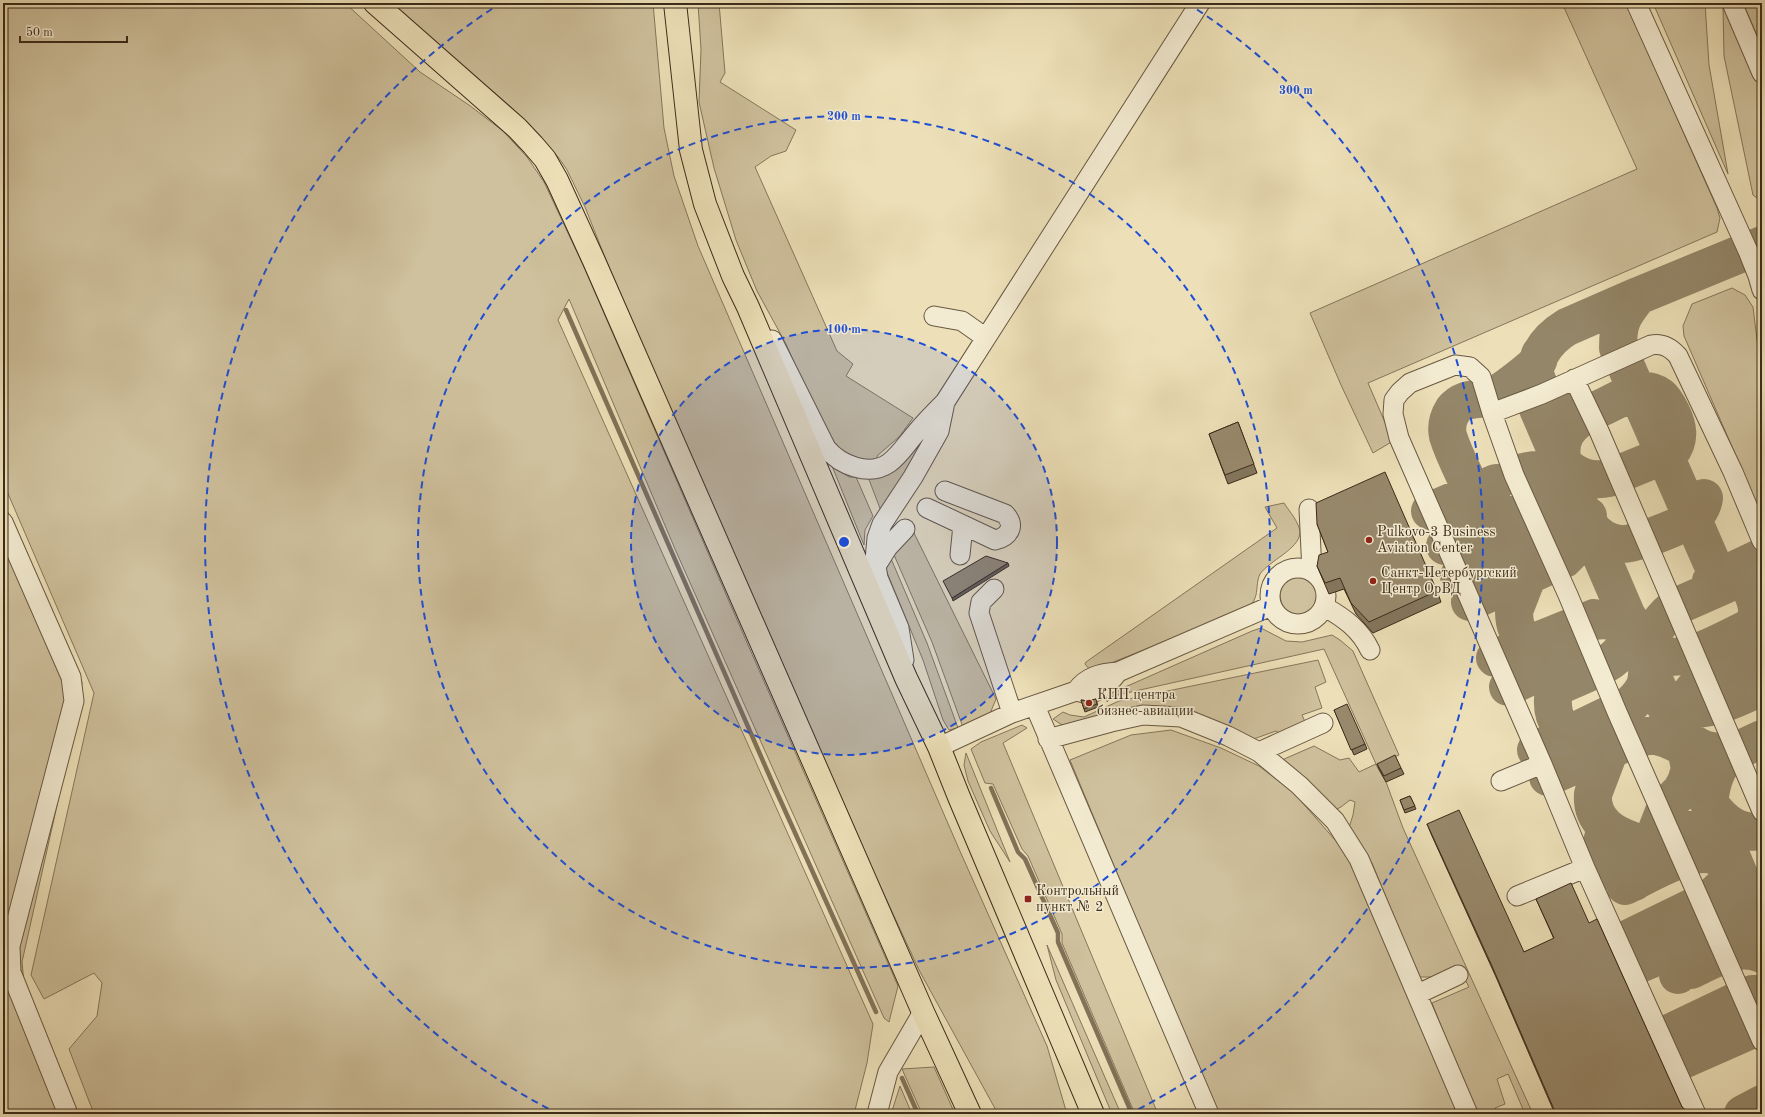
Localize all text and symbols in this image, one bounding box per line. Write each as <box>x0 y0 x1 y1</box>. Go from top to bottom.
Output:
scale bar <box>20 18 127 44</box>
text: 50 m <box>26 26 53 39</box>
text: 300 m <box>1279 85 1313 97</box>
text: 200 m <box>827 111 861 123</box>
text: 100 m <box>827 324 861 336</box>
place label: Pulkovo-3 Business Aviation Center <box>1377 525 1495 555</box>
centre of rings <box>837 535 851 549</box>
marker: Pulkovo-3 Business Aviation Center <box>1364 535 1374 545</box>
place label: Санкт-Петербургский Центр ОрВД <box>1381 566 1517 596</box>
marker: Санкт-Петербургский Центр ОрВД <box>1368 576 1378 586</box>
place label: КПП центра бизнес-авиации <box>1097 688 1194 718</box>
marker: КПП центра бизнес-авиации <box>1084 698 1094 708</box>
place label: Контрольный пункт № 2 <box>1036 884 1119 914</box>
marker: Контрольный пункт № 2 <box>1023 894 1033 904</box>

